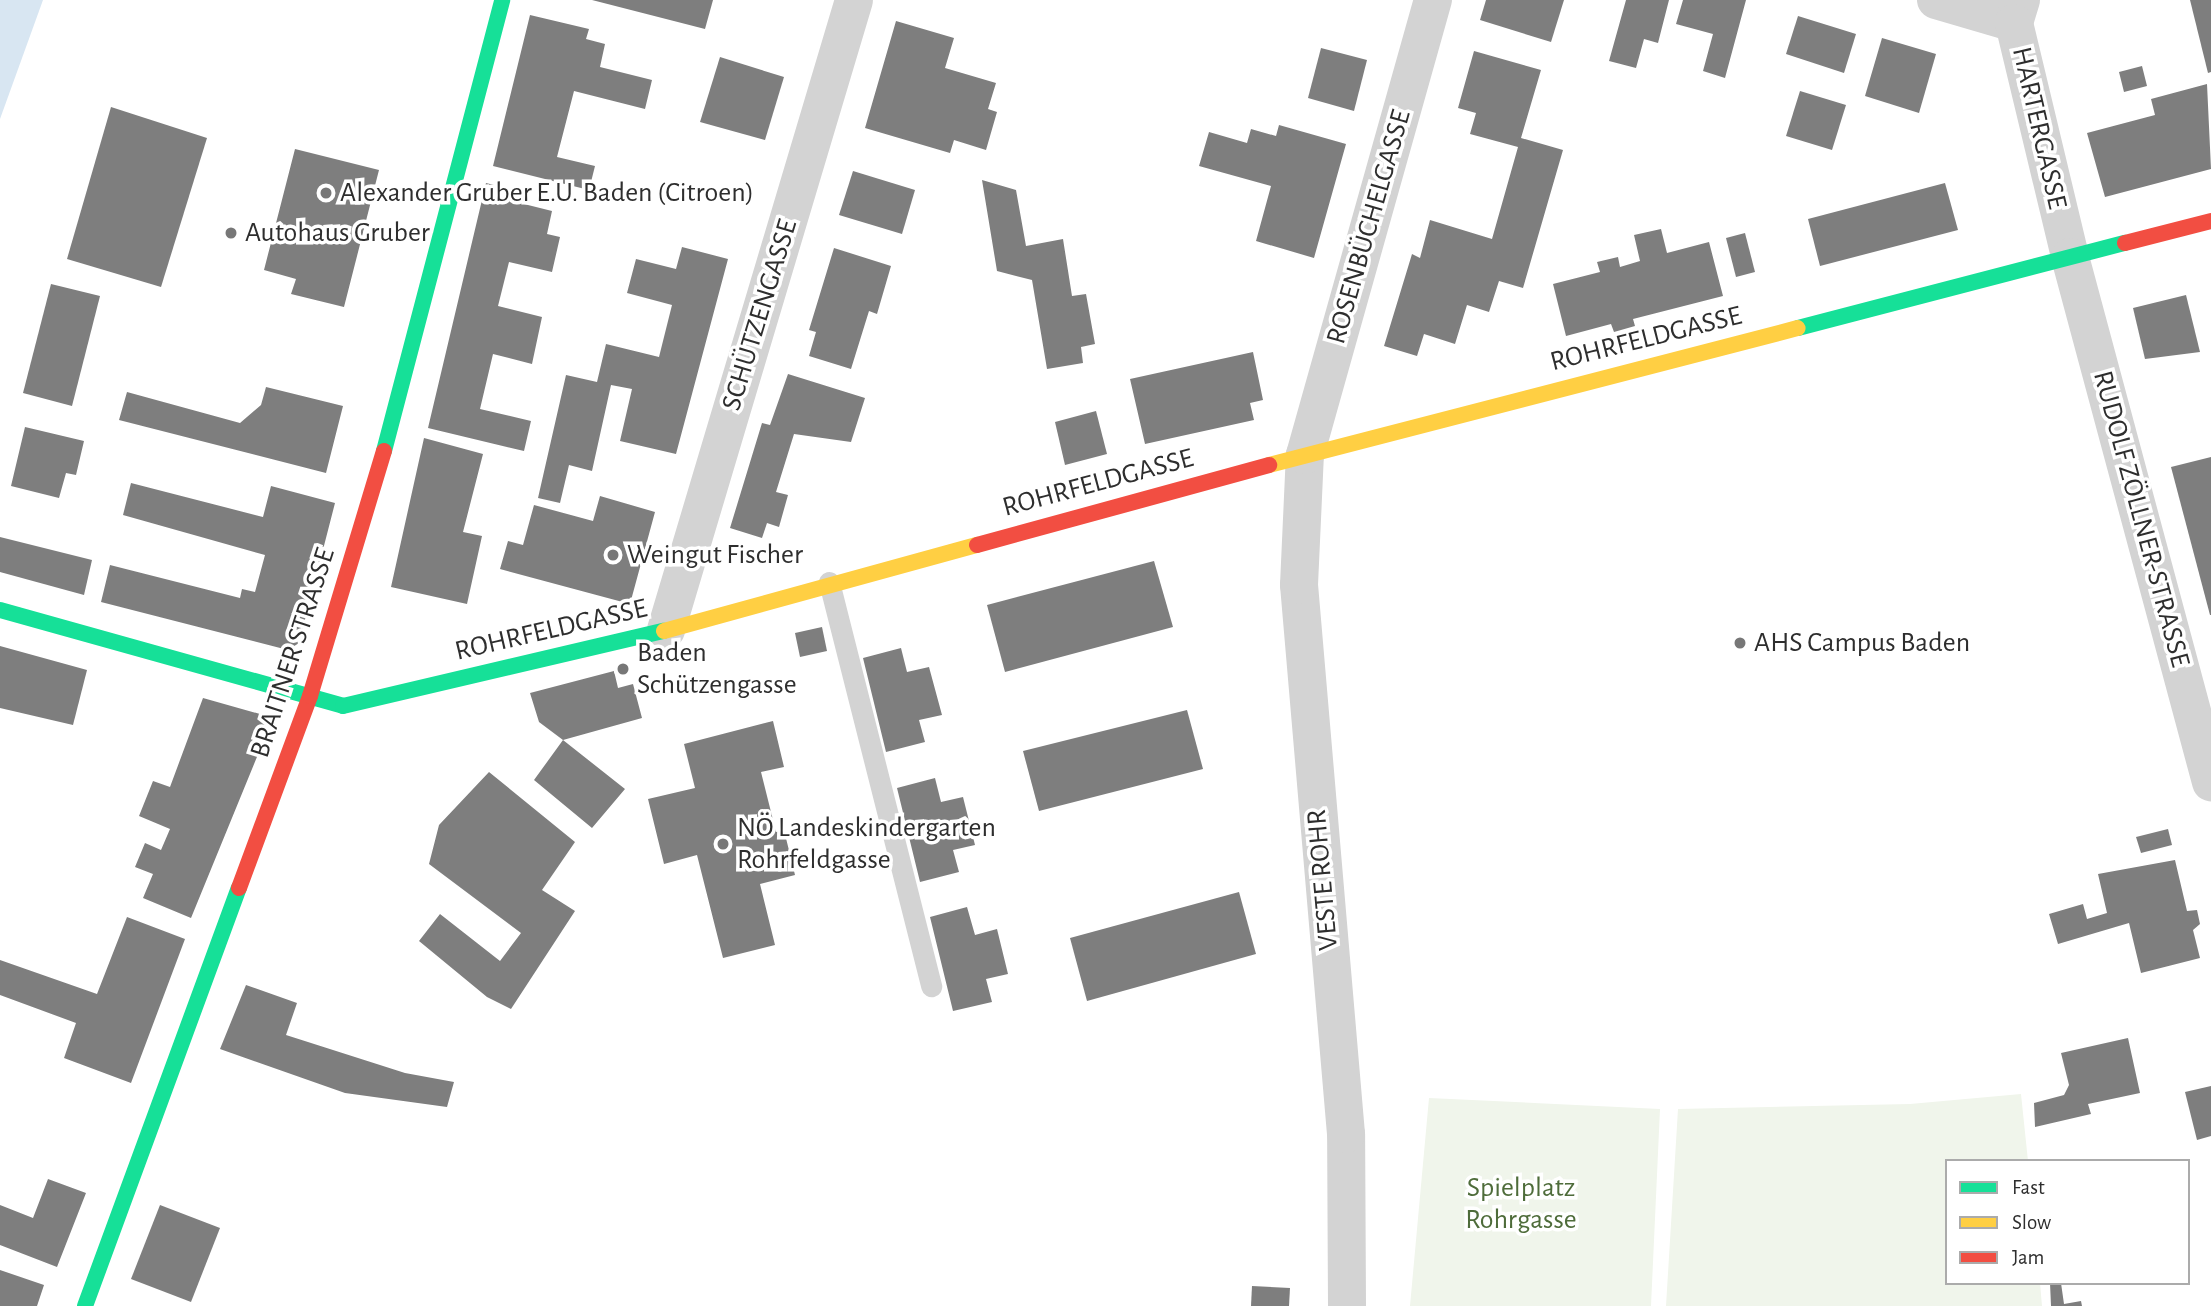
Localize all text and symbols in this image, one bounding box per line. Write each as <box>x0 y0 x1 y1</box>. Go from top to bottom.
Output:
street label: HARTERGASSE <box>2004 44 2074 212</box>
street label: ROSENBÜCHELGASSE <box>1319 106 1419 348</box>
place label: Alexander Gruber E.U. Baden (Citroen) <box>340 176 754 210</box>
marker: Alexander Gruber E.U. Baden (Citroen) <box>318 185 334 201</box>
street label: SCHÜTZENGASSE <box>715 215 805 415</box>
place label: Autohaus Gruber <box>245 216 430 250</box>
marker: Autohaus Gruber <box>223 225 239 241</box>
street label: ROHRFELDGASSE <box>1547 299 1745 379</box>
street label: RUDOLF ZÖLLNER-STRASSE <box>2085 367 2197 671</box>
street label: ROHRFELDGASSE <box>999 441 1197 525</box>
place label: Weingut Fischer <box>627 538 803 572</box>
street label: BRAITNER STRASSE <box>243 544 343 762</box>
marker: Weingut Fischer <box>605 547 621 563</box>
street label: ROHRFELDGASSE <box>452 592 650 668</box>
place label: AHS Campus Baden <box>1754 626 1970 660</box>
marker: AHS Campus Baden <box>1732 635 1748 651</box>
place label: Baden Schützengasse <box>637 636 797 702</box>
marker: Baden Schützengasse <box>615 661 631 677</box>
street label: VESTE ROHR <box>1300 808 1346 952</box>
place label: NÖ Landeskindergarten Rohrfeldgasse <box>737 811 996 877</box>
marker: NÖ Landeskindergarten Rohrfeldgasse <box>715 836 731 852</box>
legend <box>1945 1159 2190 1285</box>
park label: Spielplatz Rohrgasse <box>1465 1171 1577 1237</box>
text: Fast <box>2012 1177 2045 1198</box>
text: Slow <box>2012 1212 2051 1233</box>
text: Jam <box>2012 1247 2044 1268</box>

